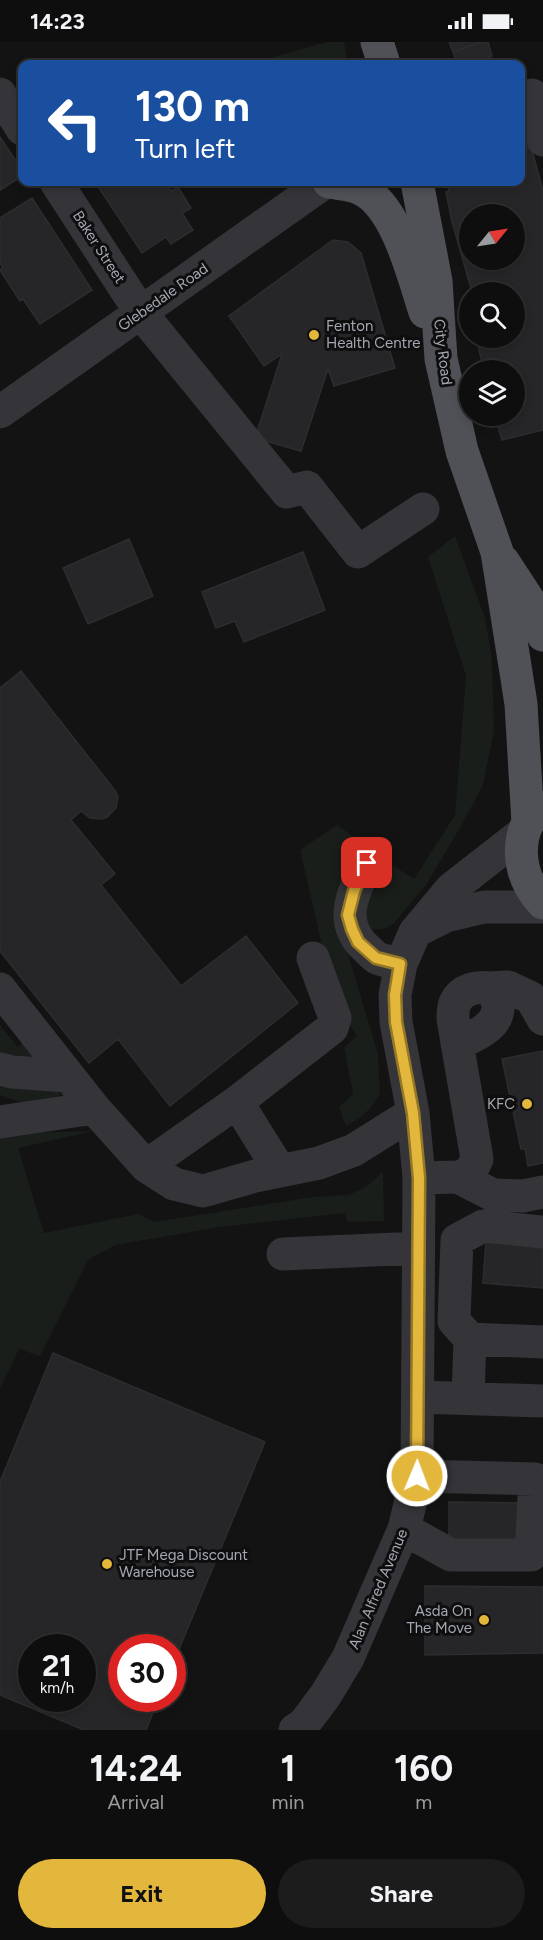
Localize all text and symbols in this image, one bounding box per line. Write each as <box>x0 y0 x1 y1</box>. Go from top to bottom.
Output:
text: 14:23 <box>30 8 85 35</box>
text: 130 m <box>135 81 250 132</box>
icon: left <box>36 84 114 162</box>
text: Turn left <box>135 132 235 165</box>
north arrow <box>459 204 525 270</box>
map controls <box>459 204 525 426</box>
street label: Baker Street <box>69 207 129 287</box>
street label: Glebedale Road <box>114 259 212 335</box>
button: search <box>459 282 525 348</box>
place label: Fenton Health Centre <box>326 317 420 352</box>
street label: City Road <box>430 318 456 386</box>
marker: Fenton Health Centre <box>307 328 321 342</box>
button: layers <box>459 360 525 426</box>
pin <box>341 837 392 888</box>
icon: arrive <box>350 846 383 879</box>
place label: KFC <box>487 1095 515 1113</box>
marker: KFC <box>520 1097 534 1111</box>
position arrow <box>385 1444 449 1508</box>
street label: Alan Alfred Avenue <box>345 1526 411 1652</box>
place label: JTF Mega Discount Warehouse <box>119 1546 248 1581</box>
marker: JTF Mega Discount Warehouse <box>100 1557 114 1571</box>
place label: Asda On The Move <box>406 1602 472 1637</box>
marker: Asda On The Move <box>477 1613 491 1627</box>
speed limit sign: 30 <box>108 1634 186 1712</box>
text: 21 <box>42 1647 72 1684</box>
text: km/h <box>40 1679 74 1697</box>
text: 14:24 <box>90 1747 182 1790</box>
text: 1 <box>280 1747 296 1790</box>
text: 160 <box>394 1747 453 1790</box>
text: Arrival <box>108 1790 164 1814</box>
text: min <box>272 1790 304 1814</box>
text: m <box>415 1790 432 1814</box>
button: Exit <box>18 1859 266 1928</box>
button: Share <box>278 1859 525 1928</box>

